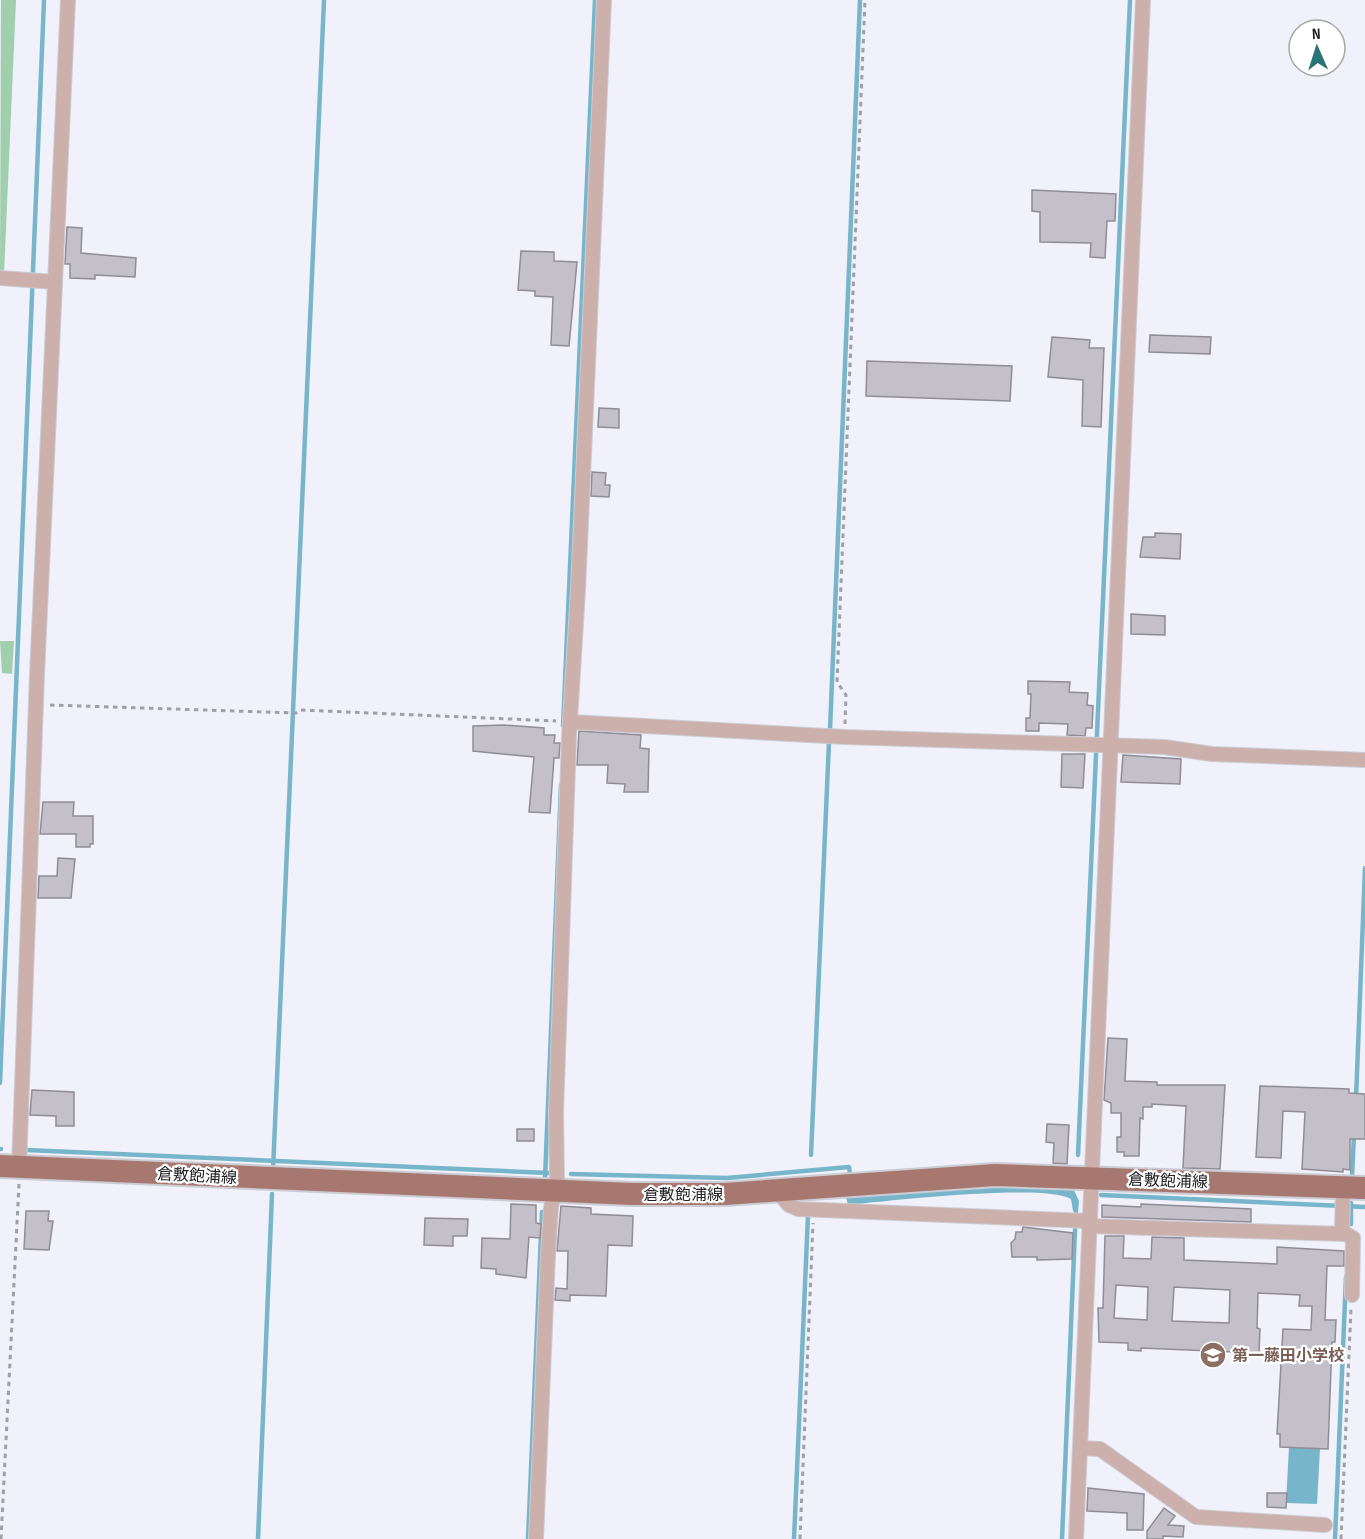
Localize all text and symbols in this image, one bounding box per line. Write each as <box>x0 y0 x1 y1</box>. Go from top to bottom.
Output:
north arrow <box>1287 18 1347 78</box>
text: N <box>1312 25 1321 44</box>
street label: 倉敷飽浦線 <box>156 1165 237 1188</box>
street label: 倉敷飽浦線 <box>1128 1171 1208 1192</box>
street label: 倉敷飽浦線 <box>643 1186 723 1205</box>
school or university icon: 第一藤田小学校 <box>1198 1340 1228 1370</box>
place label: 第一藤田小学校 <box>1232 1347 1344 1366</box>

